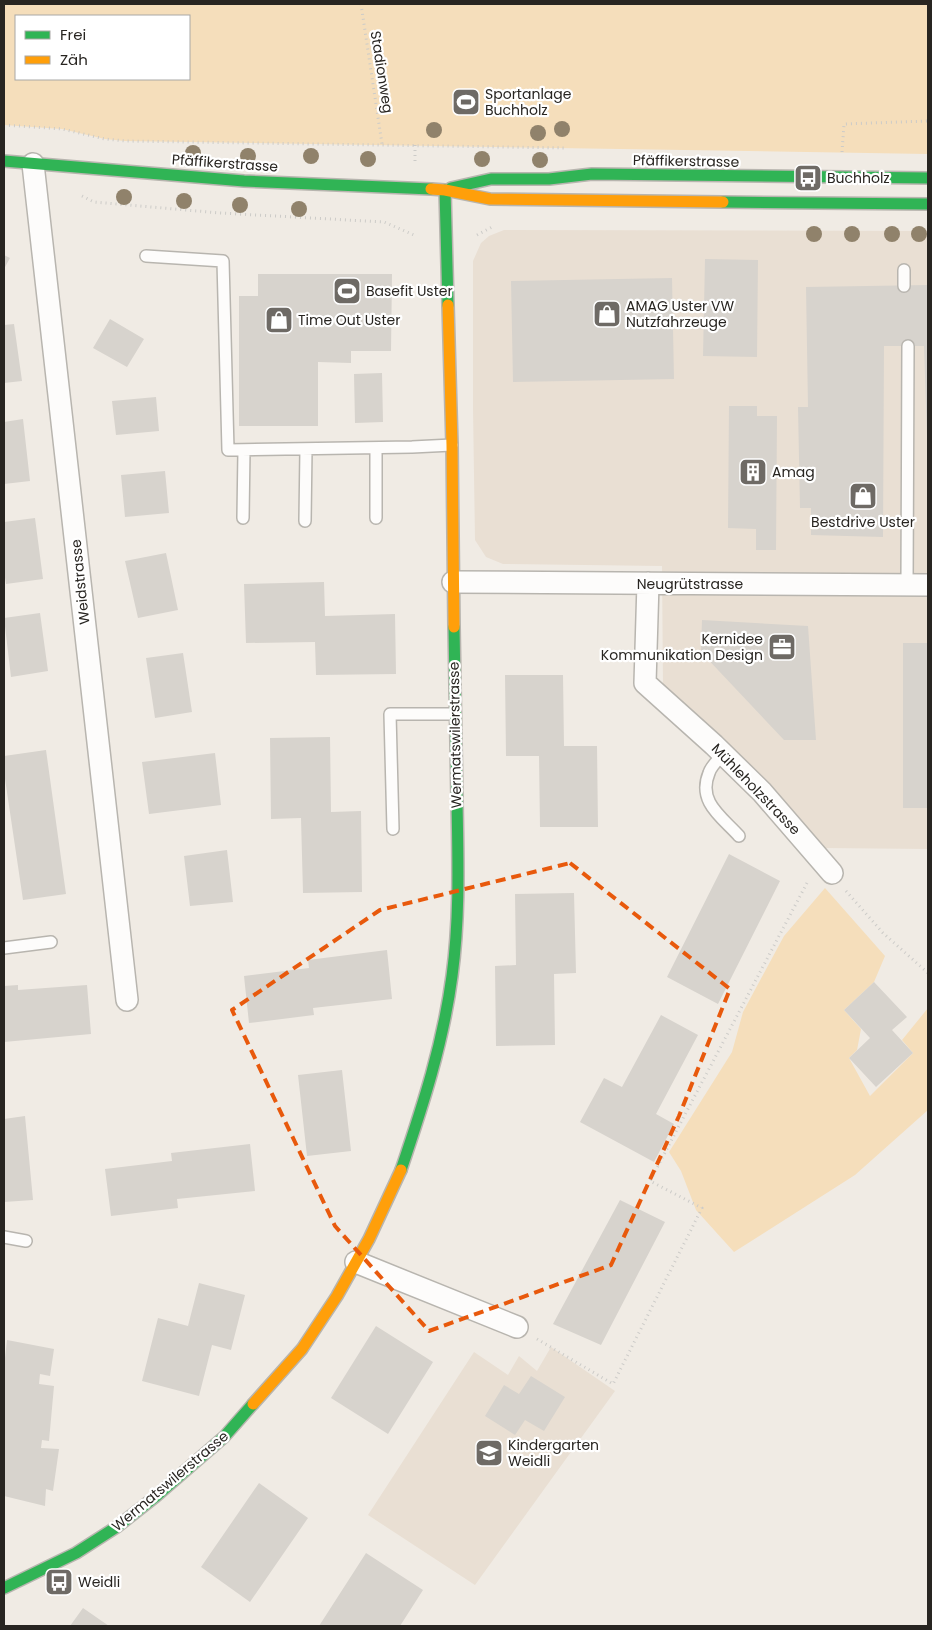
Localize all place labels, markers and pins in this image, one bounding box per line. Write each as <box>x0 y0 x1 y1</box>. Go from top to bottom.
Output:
place label: Sportanlage Buchholz <box>485 84 572 120</box>
sports icon: Sportanlage Buchholz <box>451 87 481 117</box>
bus stop icon: Buchholz <box>793 163 823 193</box>
place label: Buchholz <box>827 168 890 188</box>
sports icon: Basefit Uster <box>332 276 362 306</box>
place label: Basefit Uster <box>366 281 453 301</box>
place label: AMAG Uster VW Nutzfahrzeuge <box>626 296 735 332</box>
shop icon: AMAG Uster VW Nutzfahrzeuge <box>592 299 622 329</box>
shop icon: Time Out Uster <box>264 305 294 335</box>
place label: Time Out Uster <box>298 310 400 330</box>
building icon: Amag <box>738 457 768 487</box>
place label: Amag <box>772 462 815 482</box>
shop icon: Bestdrive Uster <box>848 481 878 511</box>
place label: Bestdrive Uster <box>811 512 915 532</box>
place label: Kernidee Kommunikation Design <box>601 629 763 665</box>
office icon: Kernidee Kommunikation Design <box>767 632 797 662</box>
place label: Kindergarten Weidli <box>508 1435 599 1471</box>
school or university icon: Kindergarten Weidli <box>474 1438 504 1468</box>
bus stop icon: Weidli <box>44 1567 74 1597</box>
place label: Weidli <box>78 1572 120 1592</box>

